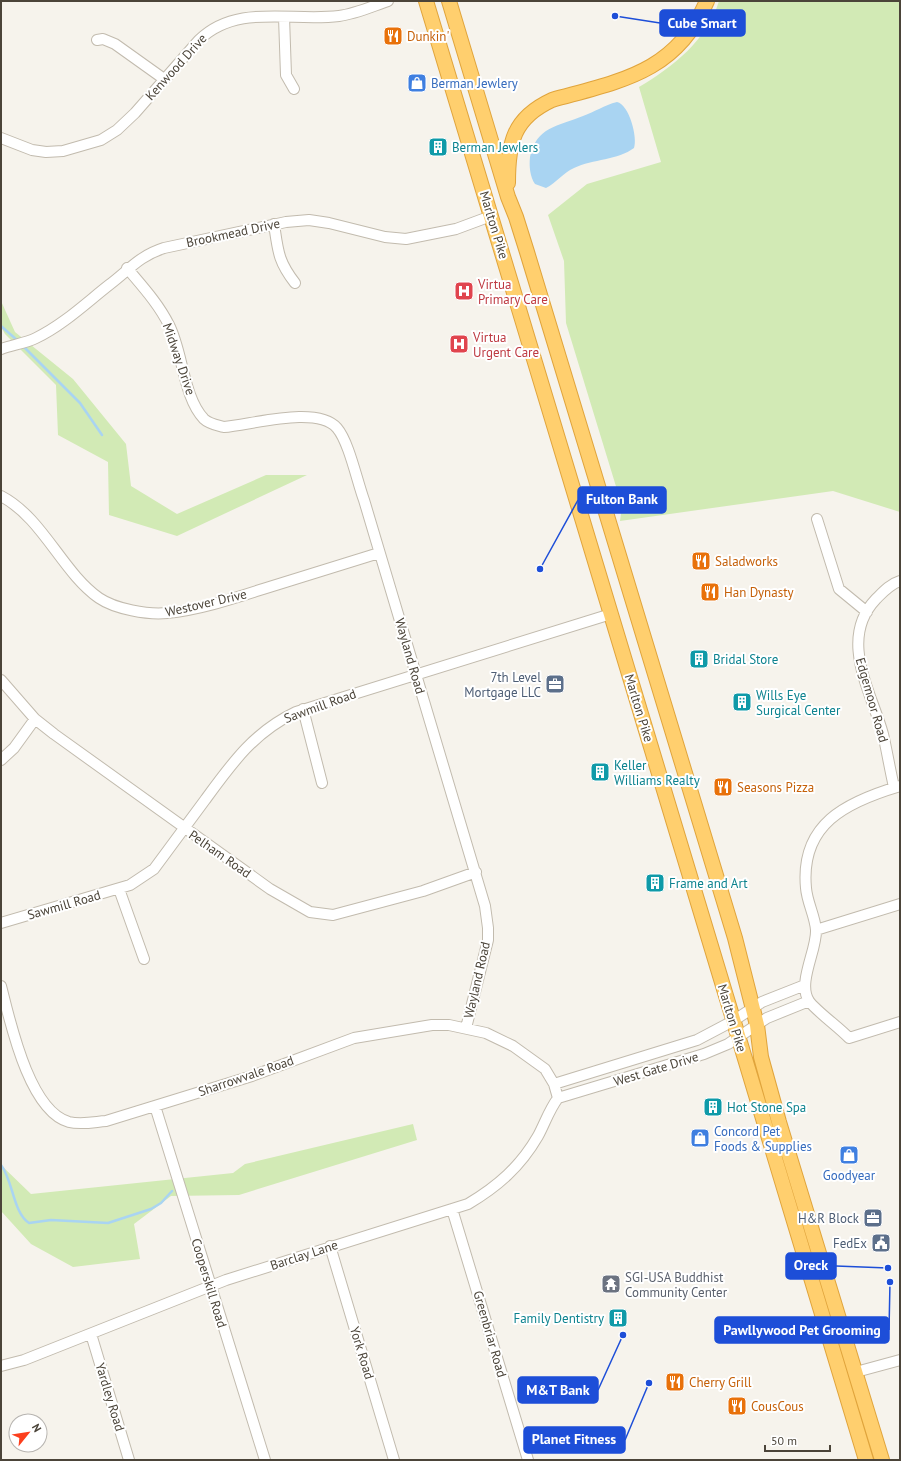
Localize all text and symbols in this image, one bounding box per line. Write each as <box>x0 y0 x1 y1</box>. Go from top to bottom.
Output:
callout: Cube Smart <box>660 10 745 36</box>
text: Cube Smart <box>667 14 737 32</box>
restaurant icon: Dunkin' <box>382 25 404 47</box>
place label: Dunkin' <box>407 28 449 45</box>
street label: Kenwood Drive <box>142 30 210 104</box>
shop icon: Berman Jewlery <box>406 72 428 94</box>
place label: Berman Jewlery <box>431 75 518 92</box>
building icon: Berman Jewlers <box>427 136 449 158</box>
place label: Berman Jewlers <box>452 139 538 156</box>
street label: Marlton Pike <box>476 189 512 261</box>
street label: Brookmead Drive <box>185 215 281 251</box>
place label: Virtua Primary Care <box>477 276 548 308</box>
hospital icon: Virtua Primary Care <box>453 280 475 302</box>
street label: Midway Drive <box>159 321 199 397</box>
place label: Virtua Urgent Care <box>472 329 539 361</box>
hospital icon: Virtua Urgent Care <box>448 333 470 355</box>
callout: Fulton Bank <box>578 487 666 513</box>
text: Fulton Bank <box>586 490 658 508</box>
restaurant icon: Saladworks <box>690 550 712 572</box>
place label: Saladworks <box>715 553 778 570</box>
restaurant icon: Han Dynasty <box>699 581 721 603</box>
place label: Han Dynasty <box>724 584 794 601</box>
street label: Westover Drive <box>164 585 248 621</box>
street label: Wayland Road <box>391 616 429 696</box>
building icon: Bridal Store <box>688 648 710 670</box>
place label: Bridal Store <box>713 651 778 668</box>
street label: Edgemoor Road <box>852 656 892 744</box>
place label: 7th Level Mortgage LLC <box>464 669 541 701</box>
street label: Marlton Pike <box>621 672 657 744</box>
office icon: 7th Level Mortgage LLC <box>544 673 566 695</box>
street label: Sawmill Road <box>282 685 358 727</box>
place label: Wills Eye Surgical Center <box>756 687 841 719</box>
building icon: Wills Eye Surgical Center <box>731 691 753 713</box>
place label: Keller Williams Realty <box>614 757 700 789</box>
building icon: Keller Williams Realty <box>589 761 611 783</box>
restaurant icon: Seasons Pizza <box>712 776 734 798</box>
place label: Seasons Pizza <box>737 779 814 796</box>
street label: Pelham Road <box>186 826 254 882</box>
building icon: Frame and Art <box>644 872 666 894</box>
place label: Frame and Art <box>669 875 748 892</box>
street label: Sawmill Road <box>25 886 103 924</box>
street label: Wayland Road <box>460 940 494 1020</box>
street label: Marlton Pike <box>714 982 750 1054</box>
street label: West Gate Drive <box>611 1048 701 1090</box>
street label: Sharrowvale Road <box>196 1052 296 1100</box>
building icon: Hot Stone Spa <box>702 1096 724 1118</box>
place label: Hot Stone Spa <box>727 1099 806 1116</box>
place label: Concord Pet Foods & Supplies <box>714 1123 812 1155</box>
shop icon: Concord Pet Foods & Supplies <box>689 1127 711 1149</box>
shop icon: Goodyear <box>838 1144 860 1166</box>
place label: Goodyear <box>823 1167 876 1184</box>
office icon: H&R Block <box>862 1207 884 1229</box>
place label: H&R Block <box>798 1210 860 1227</box>
public building icon: FedEx <box>870 1232 892 1254</box>
place label: FedEx <box>833 1235 867 1252</box>
street label: Cooperskill Road <box>187 1236 231 1330</box>
street label: Barclay Lane <box>268 1236 340 1274</box>
callout: Oreck <box>786 1253 836 1279</box>
text: Oreck <box>794 1256 828 1274</box>
place label: SGI-USA Buddhist Community Center <box>625 1269 728 1301</box>
temple icon: SGI-USA Buddhist Community Center <box>600 1273 622 1295</box>
street label: Greenbriar Road <box>470 1289 510 1379</box>
building icon: Family Dentistry <box>607 1307 629 1329</box>
place label: Family Dentistry <box>513 1310 604 1327</box>
callout: Pawllywood Pet Grooming <box>715 1317 889 1343</box>
text: Pawllywood Pet Grooming <box>723 1321 881 1339</box>
street label: York Road <box>346 1325 378 1381</box>
street label: Yardley Road <box>92 1361 128 1433</box>
restaurant icon: Cherry Grill <box>664 1371 686 1393</box>
place label: Cherry Grill <box>689 1374 752 1391</box>
callout: M&T Bank <box>518 1377 598 1403</box>
text: M&T Bank <box>526 1381 590 1399</box>
restaurant icon: CousCous <box>726 1395 748 1417</box>
place label: CousCous <box>751 1398 804 1415</box>
north arrow <box>8 1413 48 1453</box>
text: N <box>29 1421 45 1435</box>
callout: Planet Fitness <box>524 1427 625 1453</box>
scale bar <box>765 1427 830 1453</box>
text: Planet Fitness <box>532 1430 616 1448</box>
text: 50 m <box>771 1433 797 1448</box>

